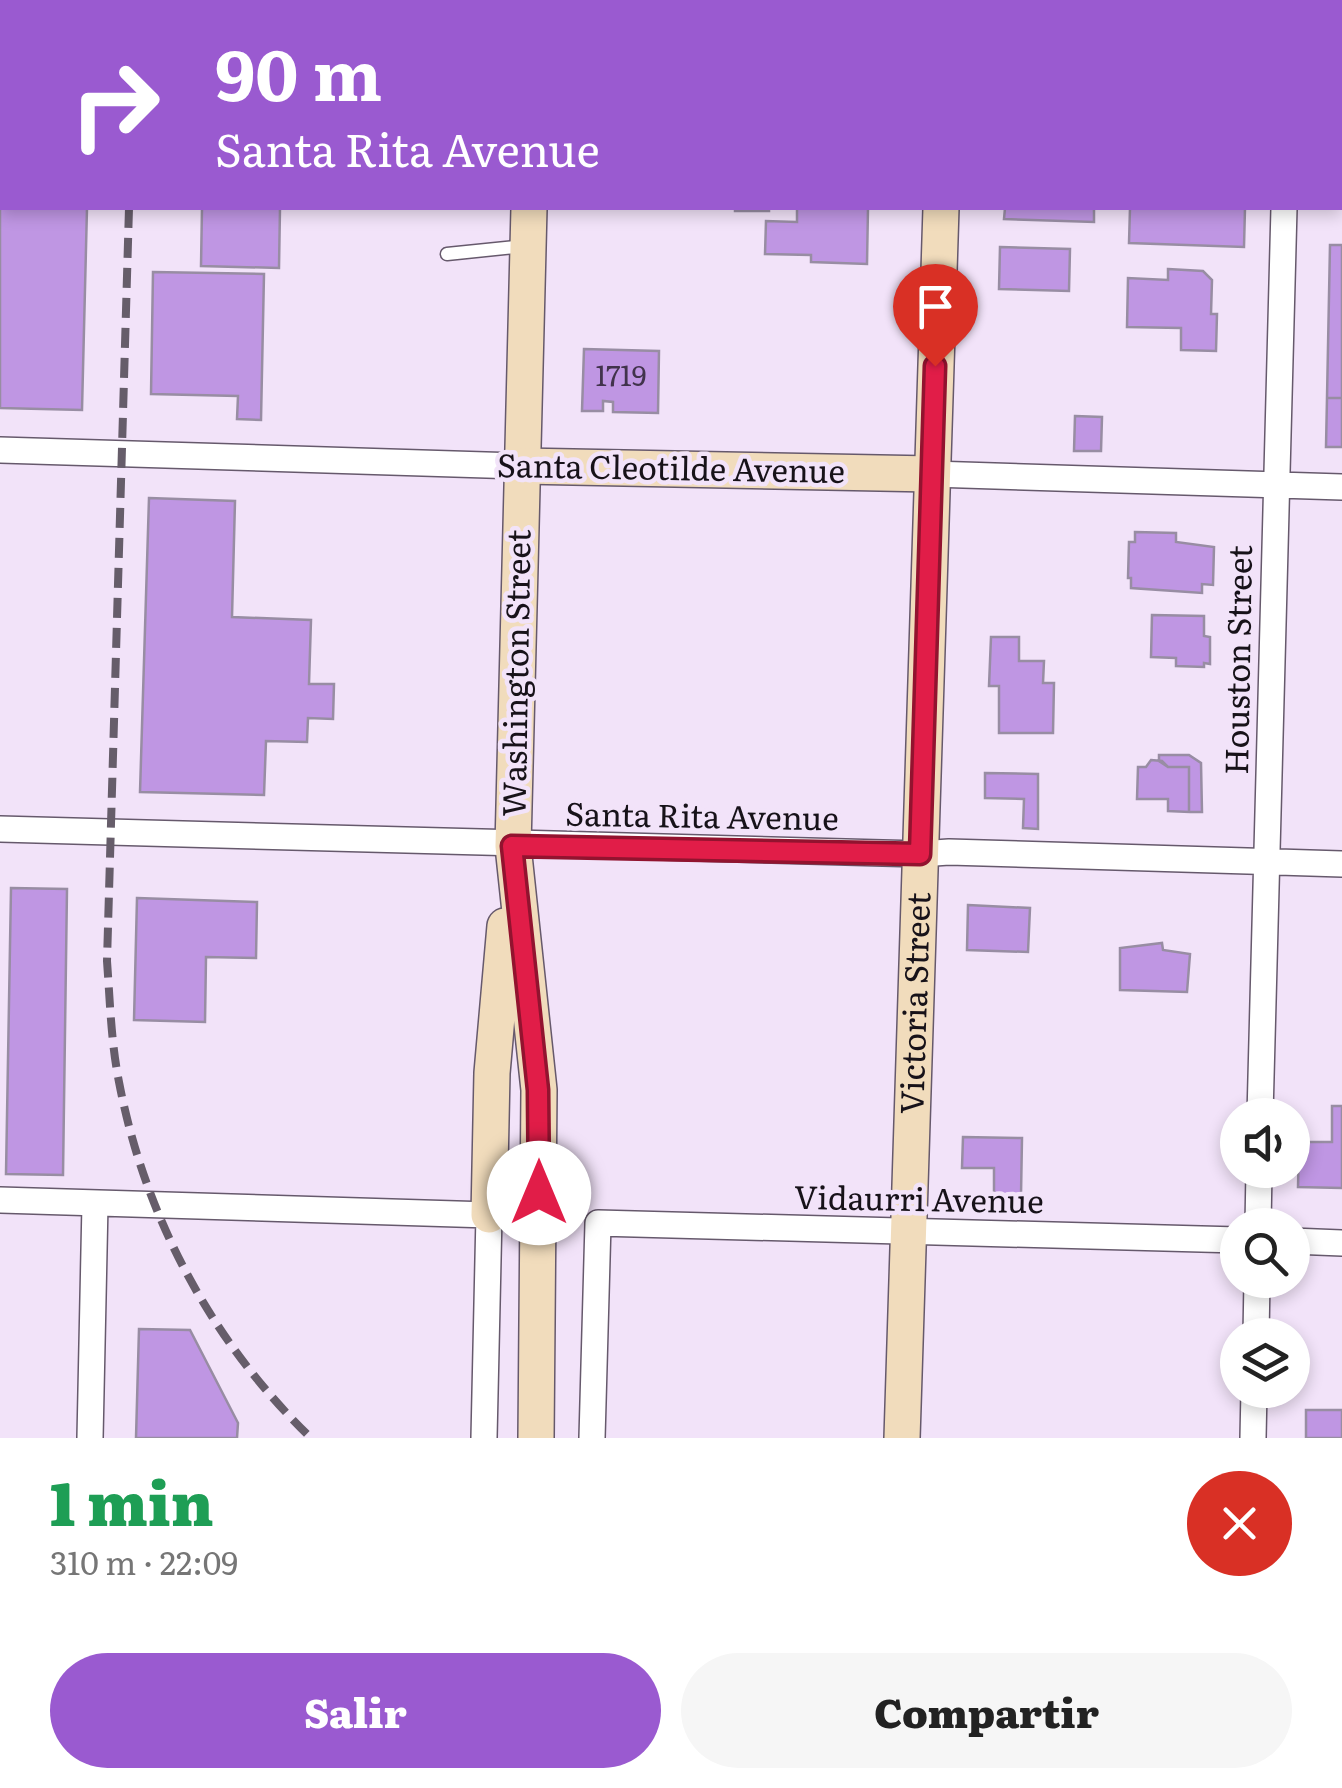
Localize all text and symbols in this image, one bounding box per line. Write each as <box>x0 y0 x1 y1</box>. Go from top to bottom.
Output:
text: 90 m <box>215 19 382 123</box>
icon: right <box>50 40 180 170</box>
text: Santa Rita Avenue <box>215 114 600 181</box>
pin <box>893 264 978 367</box>
icon: arrive <box>908 279 963 334</box>
house number: 1719 <box>596 353 646 395</box>
street label: Santa Cleotilde Avenue <box>497 439 846 493</box>
street label: Washington Street <box>487 529 541 817</box>
street label: Houston Street <box>1210 545 1262 775</box>
street label: Santa Rita Avenue <box>565 788 839 840</box>
street label: Victoria Street <box>885 891 940 1115</box>
map controls <box>1220 1098 1310 1408</box>
button: sound <box>1220 1098 1310 1188</box>
position arrow <box>487 1141 591 1245</box>
street label: Vidaurri Avenue <box>794 1171 1044 1223</box>
button: search <box>1220 1208 1310 1298</box>
button: layers <box>1220 1318 1310 1408</box>
text: 1 min <box>50 1455 214 1544</box>
button: close <box>1187 1471 1292 1576</box>
text: 310 m · 22:09 <box>50 1537 238 1585</box>
button: Salir <box>50 1653 661 1768</box>
button: Compartir <box>681 1653 1292 1768</box>

